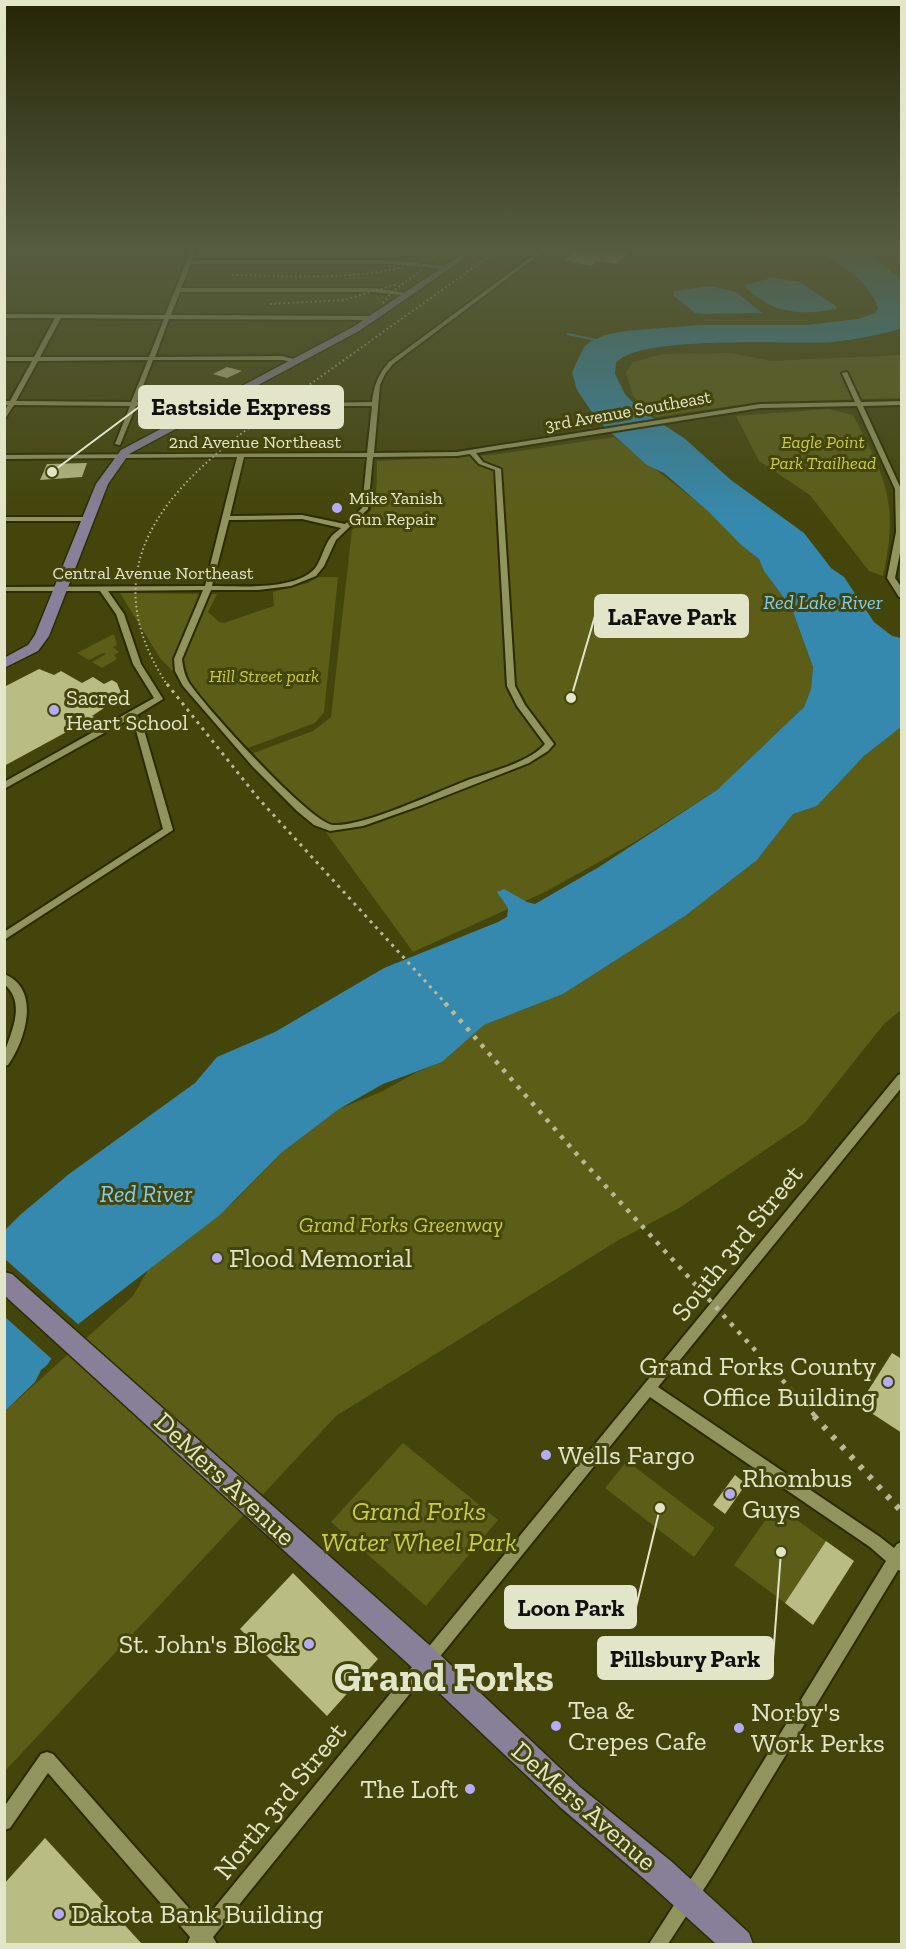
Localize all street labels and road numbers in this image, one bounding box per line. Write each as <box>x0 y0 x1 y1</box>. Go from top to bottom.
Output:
street label: 3rd Avenue Southeast <box>543 385 713 436</box>
street label: 2nd Avenue Northeast <box>169 431 341 453</box>
street label: Central Avenue Northeast <box>53 562 254 584</box>
street label: South 3rd Street <box>664 1159 810 1327</box>
street label: DeMers Avenue <box>148 1405 302 1553</box>
street label: North 3rd Street <box>207 1716 353 1886</box>
street label: DeMers Avenue <box>505 1734 663 1878</box>

